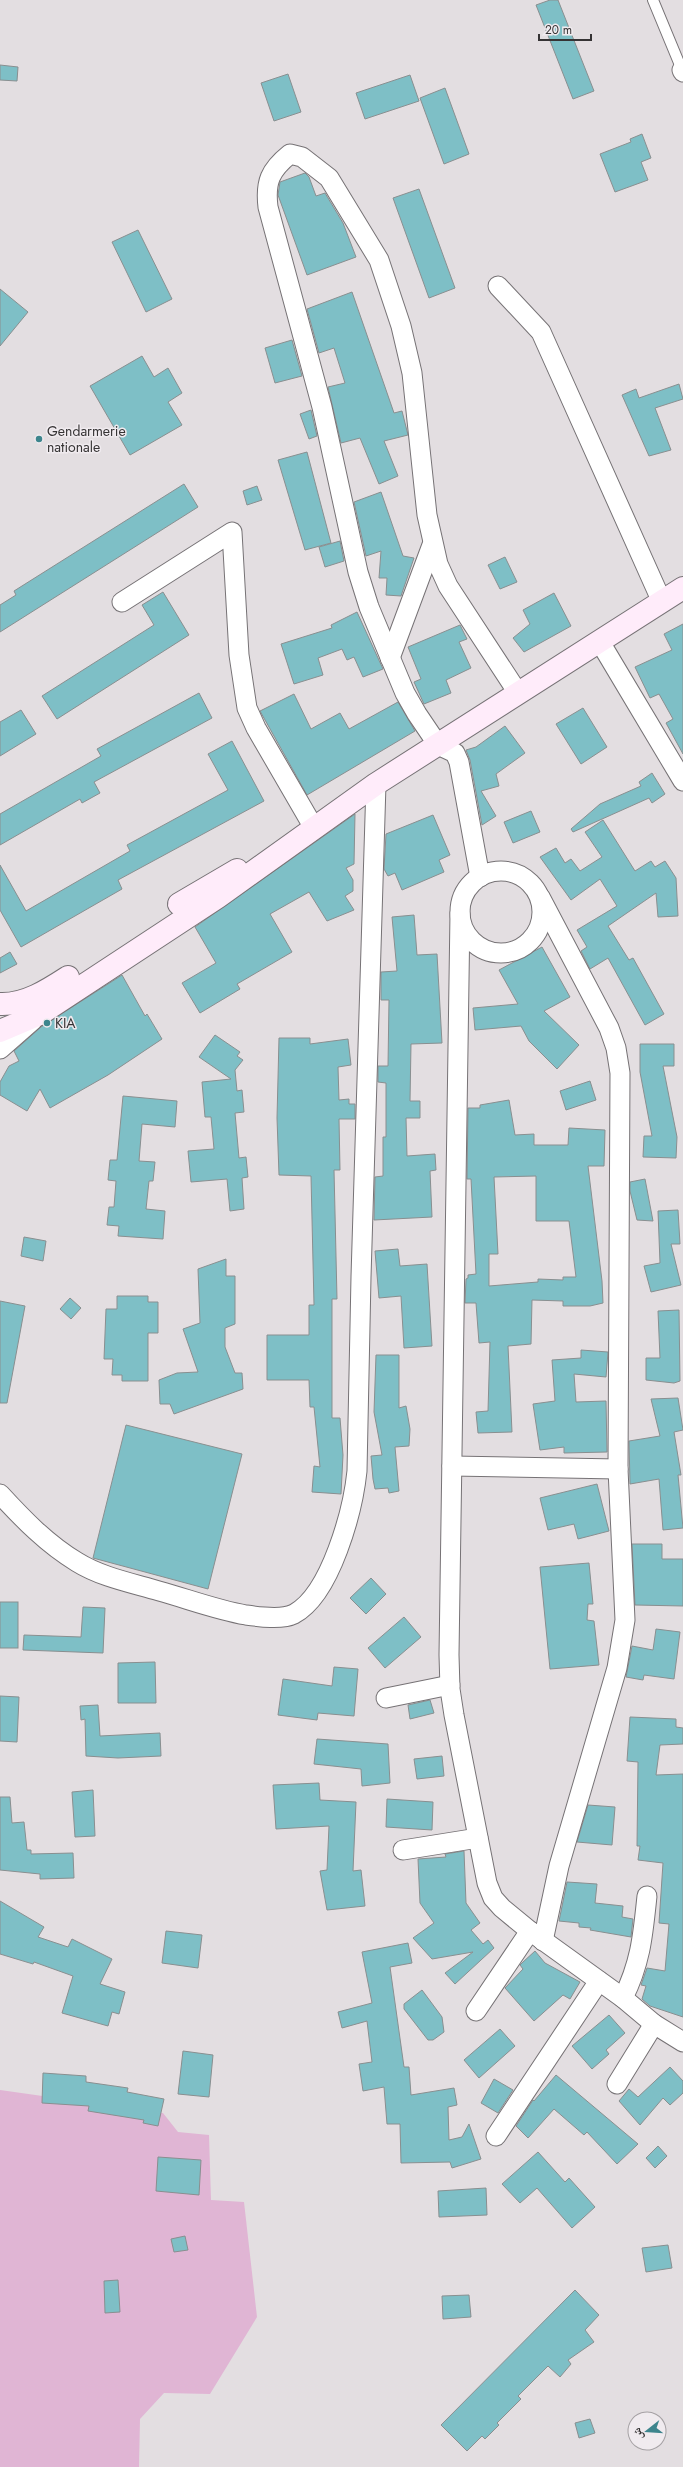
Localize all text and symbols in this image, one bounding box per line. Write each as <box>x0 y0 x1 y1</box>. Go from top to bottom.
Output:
scale bar <box>539 16 591 42</box>
text: 20 m <box>545 21 572 39</box>
place label: Gendarmerie nationale <box>47 421 126 457</box>
marker: Gendarmerie nationale <box>34 434 44 444</box>
place label: KIA <box>55 1013 76 1033</box>
marker: KIA <box>42 1018 52 1028</box>
north arrow <box>627 2411 667 2451</box>
text: ش <box>628 2426 647 2442</box>

